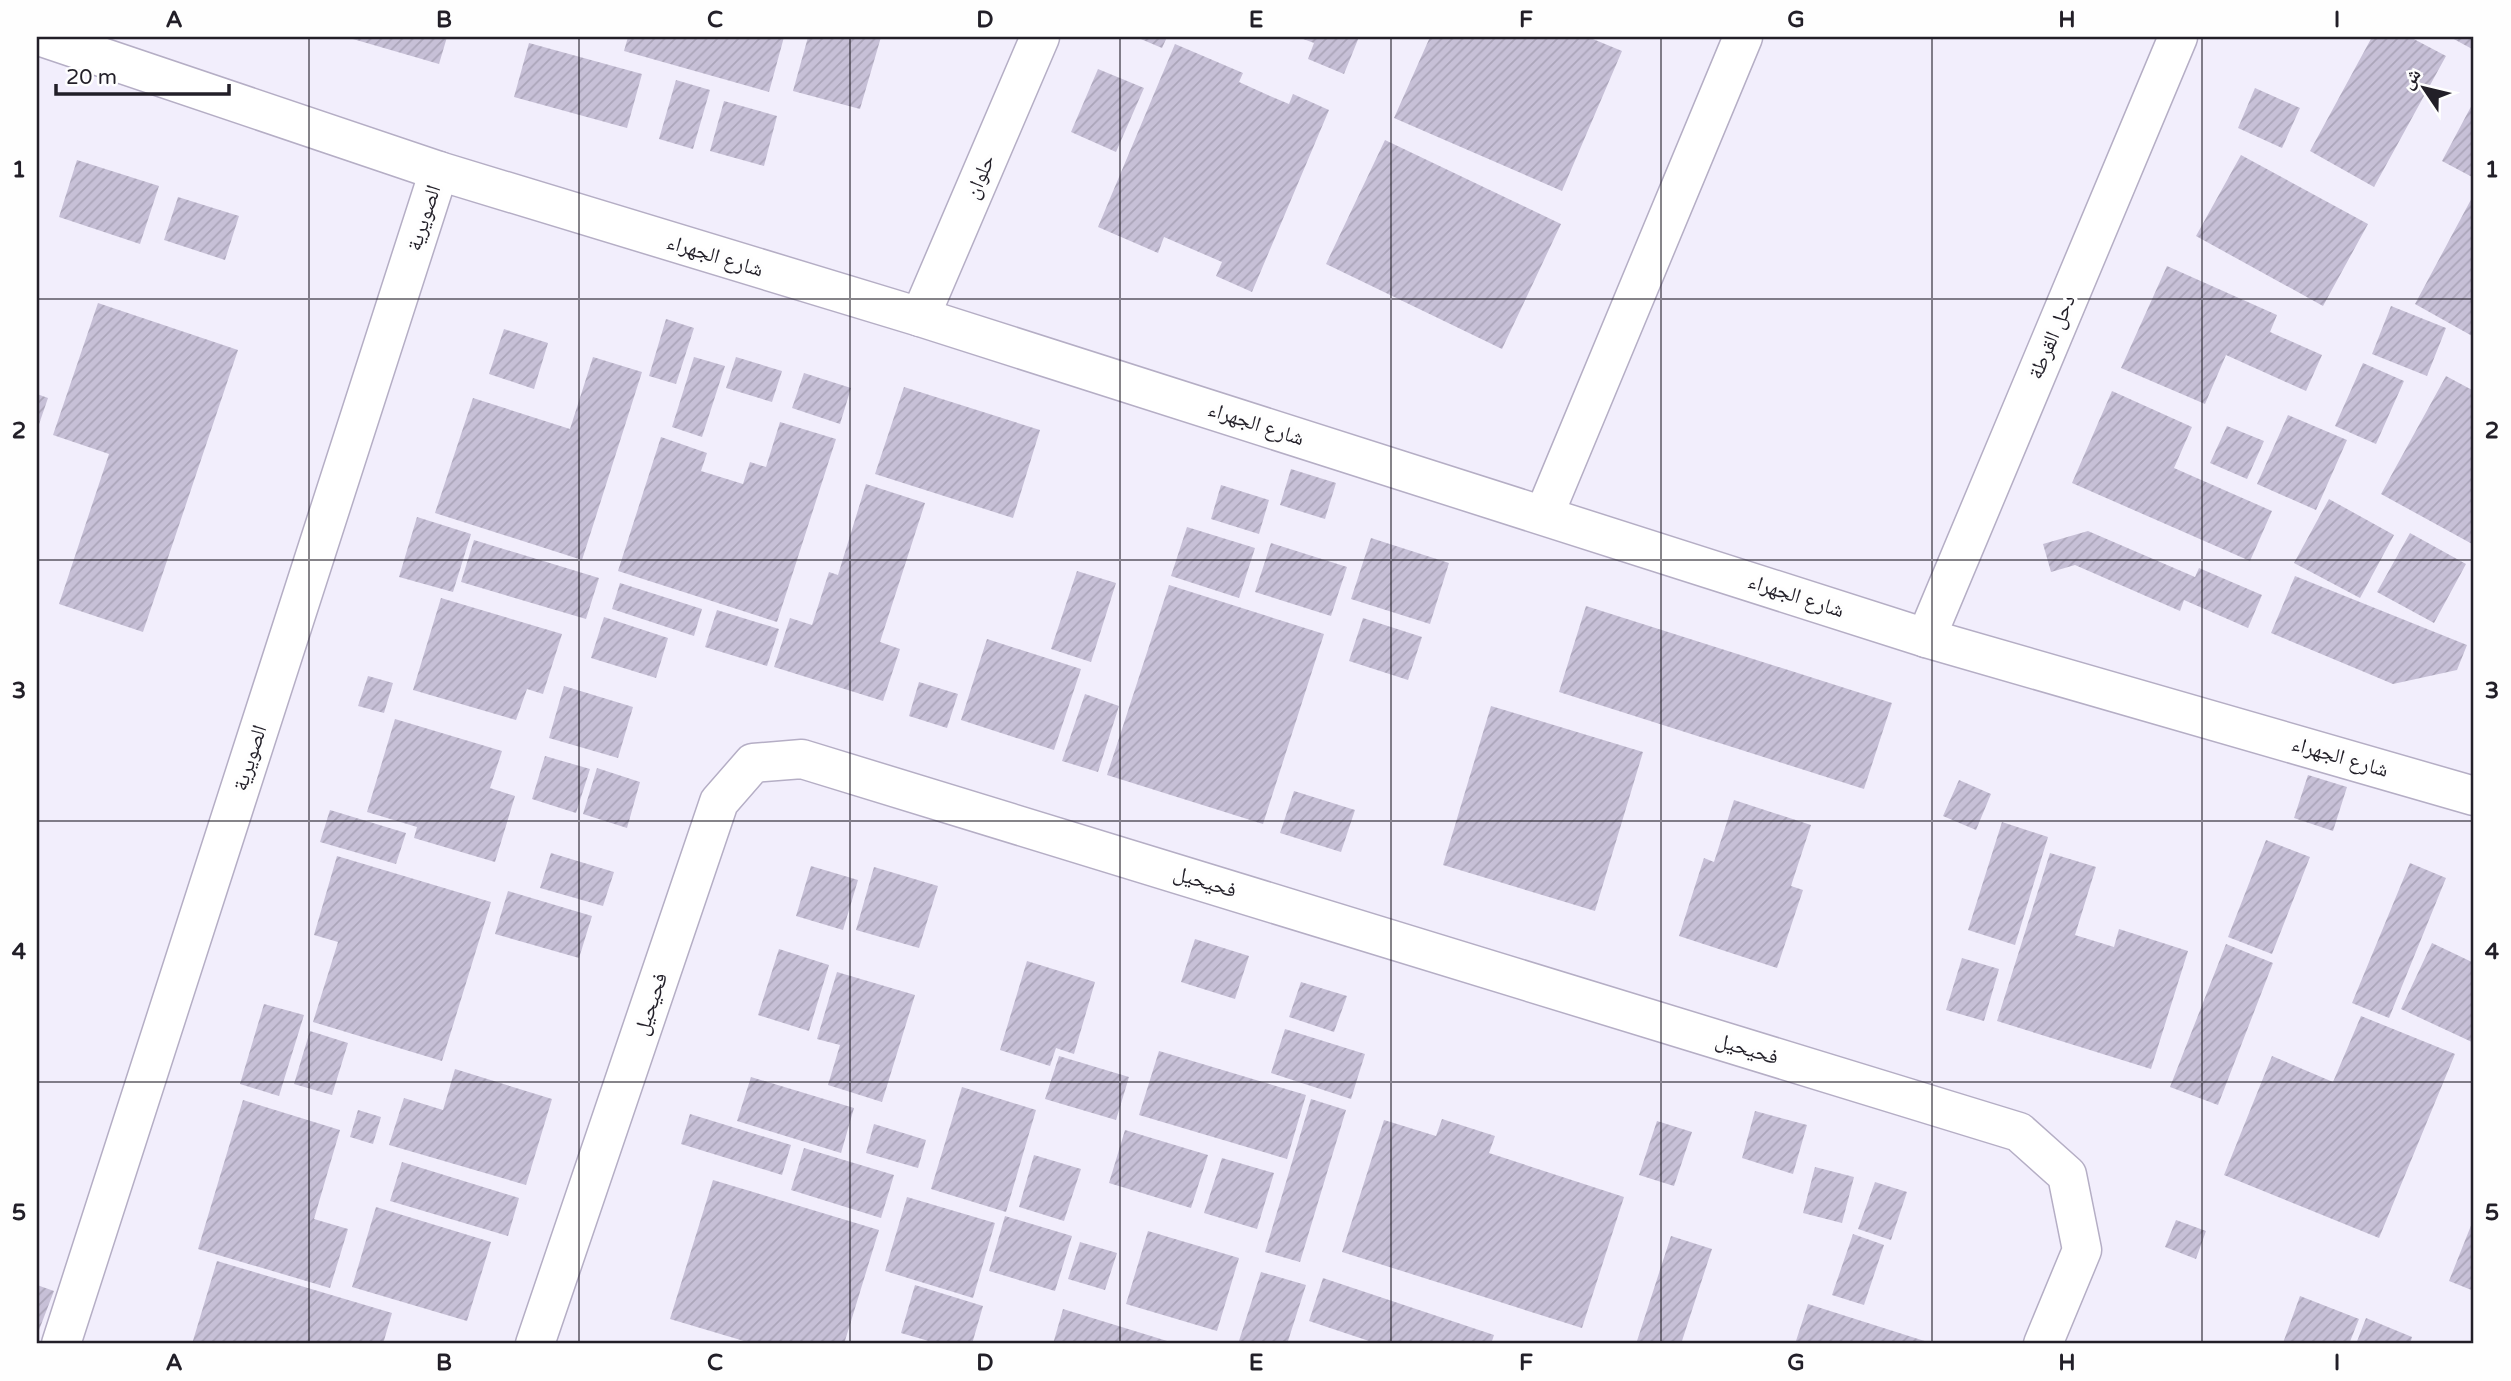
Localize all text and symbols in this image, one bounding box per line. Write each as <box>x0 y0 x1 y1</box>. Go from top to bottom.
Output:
text: A <box>165 6 183 34</box>
text: B <box>436 6 452 34</box>
text: C <box>707 6 723 34</box>
text: D <box>976 6 994 34</box>
text: E <box>1249 6 1263 34</box>
text: F <box>1519 6 1533 34</box>
text: G <box>1787 6 1805 34</box>
text: H <box>2058 6 2076 34</box>
text: I <box>2334 6 2340 34</box>
scale bar <box>56 52 229 96</box>
north arrow <box>2388 52 2458 122</box>
text: ش <box>2396 64 2426 93</box>
text: 20 m <box>66 65 117 90</box>
street label: حلوان <box>960 151 1000 203</box>
text: 1 <box>12 156 26 184</box>
text: 1 <box>2485 156 2499 184</box>
street label: الصويرية <box>402 182 446 254</box>
street label: شارع الجهراء <box>664 230 766 282</box>
street label: دحل القرطة <box>2023 291 2081 383</box>
street label: شارع الجهراء <box>1205 397 1307 451</box>
text: 2 <box>12 417 26 445</box>
text: 2 <box>2485 417 2499 445</box>
street label: شارع الجهراء <box>1745 569 1847 623</box>
text: 3 <box>12 677 26 705</box>
text: 3 <box>2485 677 2499 705</box>
street label: الصويرية <box>228 722 272 794</box>
street label: شارع الجهراء <box>2289 731 2391 783</box>
street label: فحيحيل <box>1171 861 1239 903</box>
text: 4 <box>12 938 27 966</box>
text: 4 <box>2485 938 2500 966</box>
street label: فحيحيل <box>629 970 673 1038</box>
street label: فحيحيل <box>1713 1028 1781 1070</box>
text: 5 <box>12 1199 26 1227</box>
text: 5 <box>2485 1199 2499 1227</box>
text: A <box>165 1349 183 1377</box>
text: B <box>436 1349 452 1377</box>
text: C <box>707 1349 723 1377</box>
text: D <box>976 1349 994 1377</box>
text: E <box>1249 1349 1263 1377</box>
text: F <box>1519 1349 1533 1377</box>
text: G <box>1787 1349 1805 1377</box>
text: H <box>2058 1349 2076 1377</box>
text: I <box>2334 1349 2340 1377</box>

